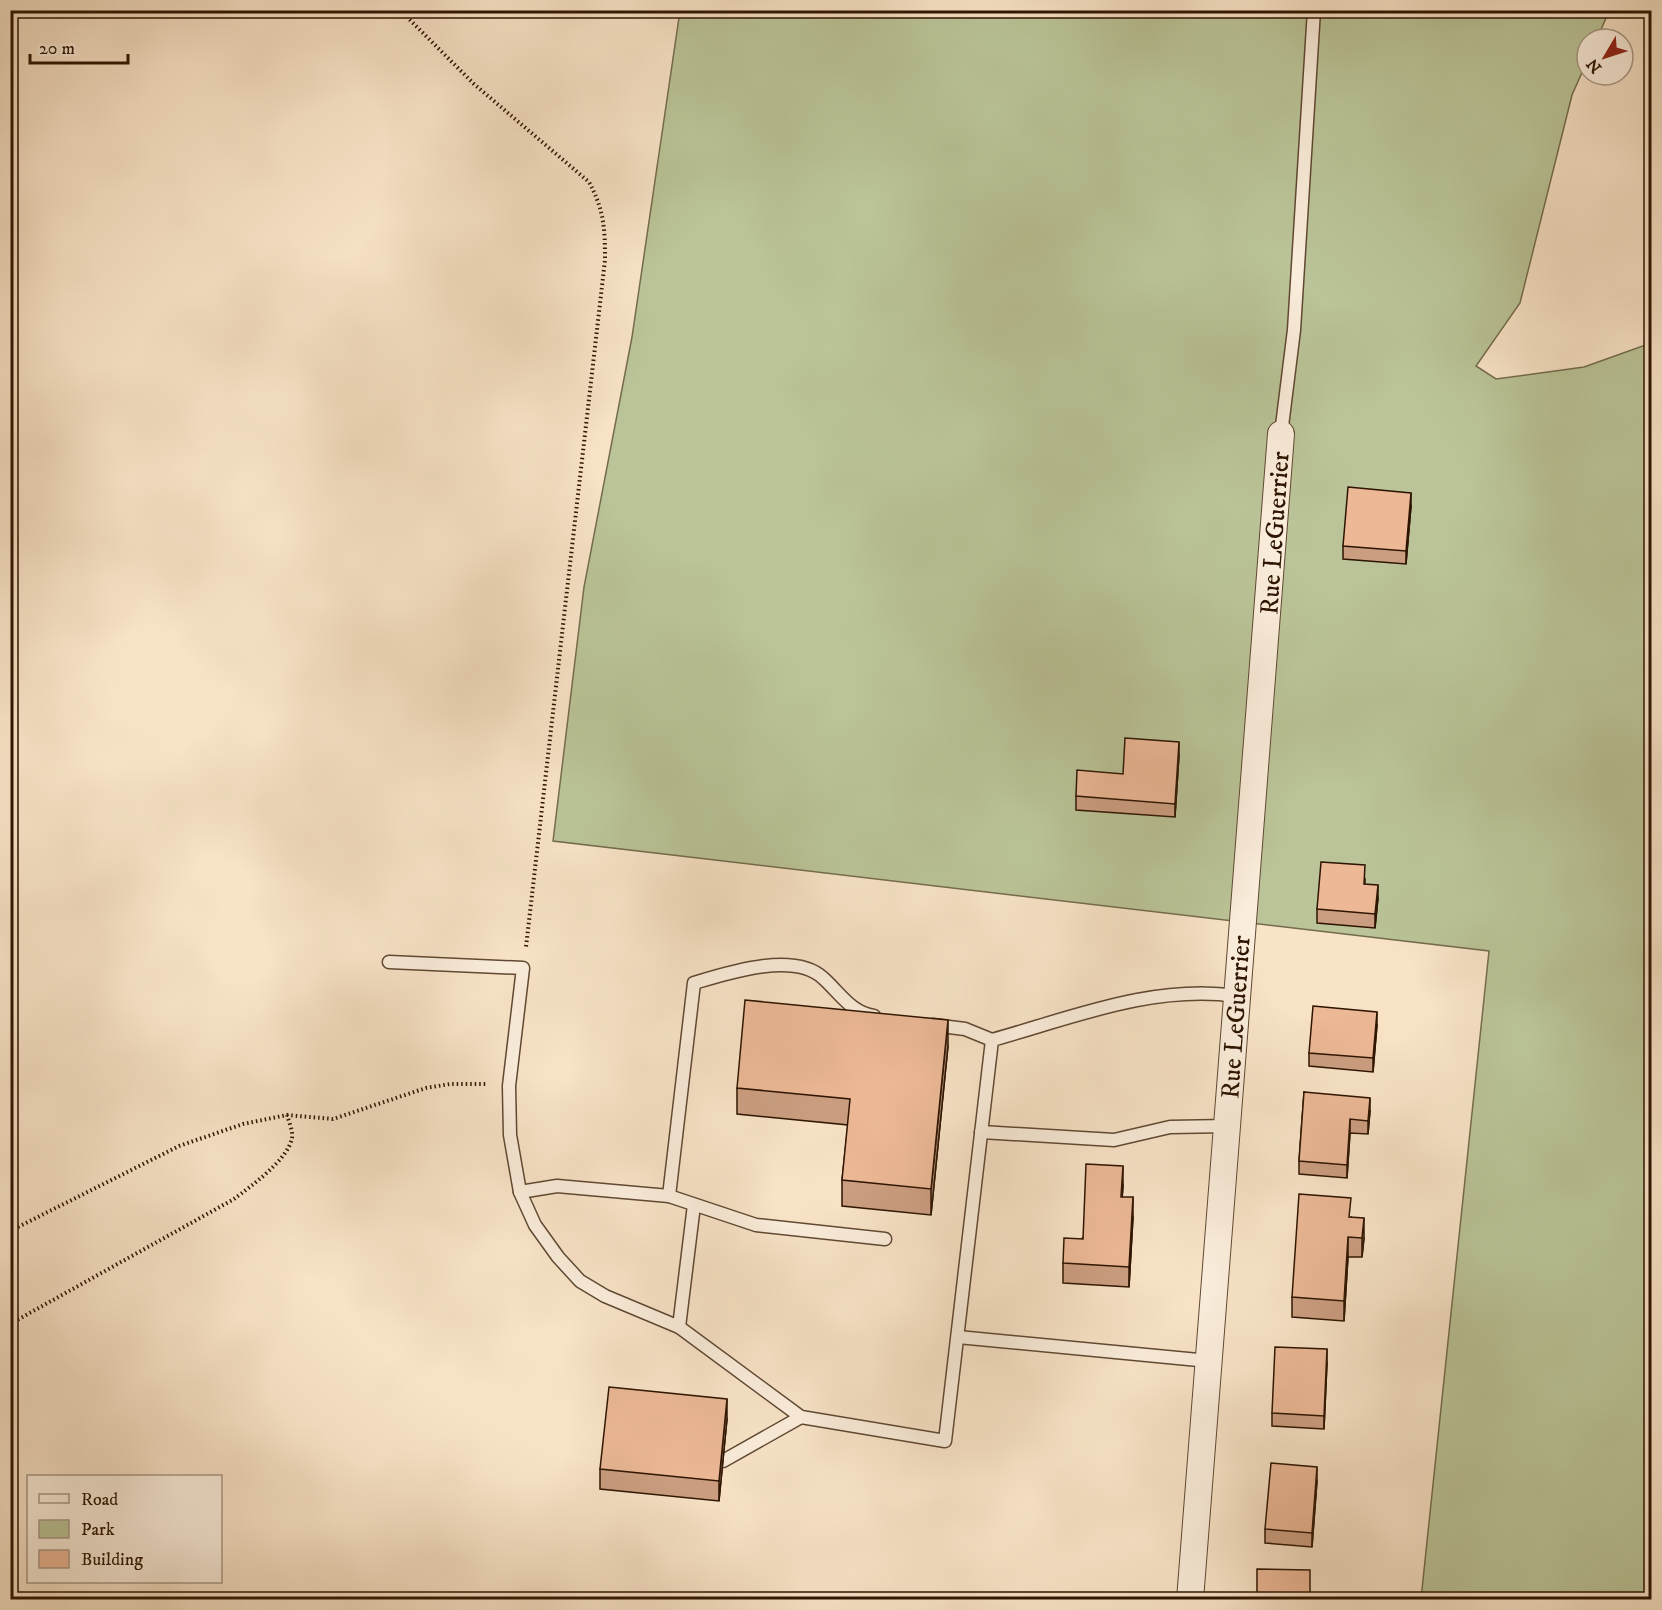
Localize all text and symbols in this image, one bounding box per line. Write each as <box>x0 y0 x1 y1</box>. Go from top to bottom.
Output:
scale bar <box>30 27 128 65</box>
north arrow <box>1575 27 1635 87</box>
text: 20 m <box>39 38 75 60</box>
text: N <box>1582 54 1606 77</box>
street label: Rue LeGuerrier <box>1253 450 1298 616</box>
street label: Rue LeGuerrier <box>1214 934 1259 1100</box>
legend <box>27 1475 222 1583</box>
text: Road <box>81 1489 118 1511</box>
text: Park <box>81 1519 115 1541</box>
text: Building <box>81 1549 143 1571</box>

